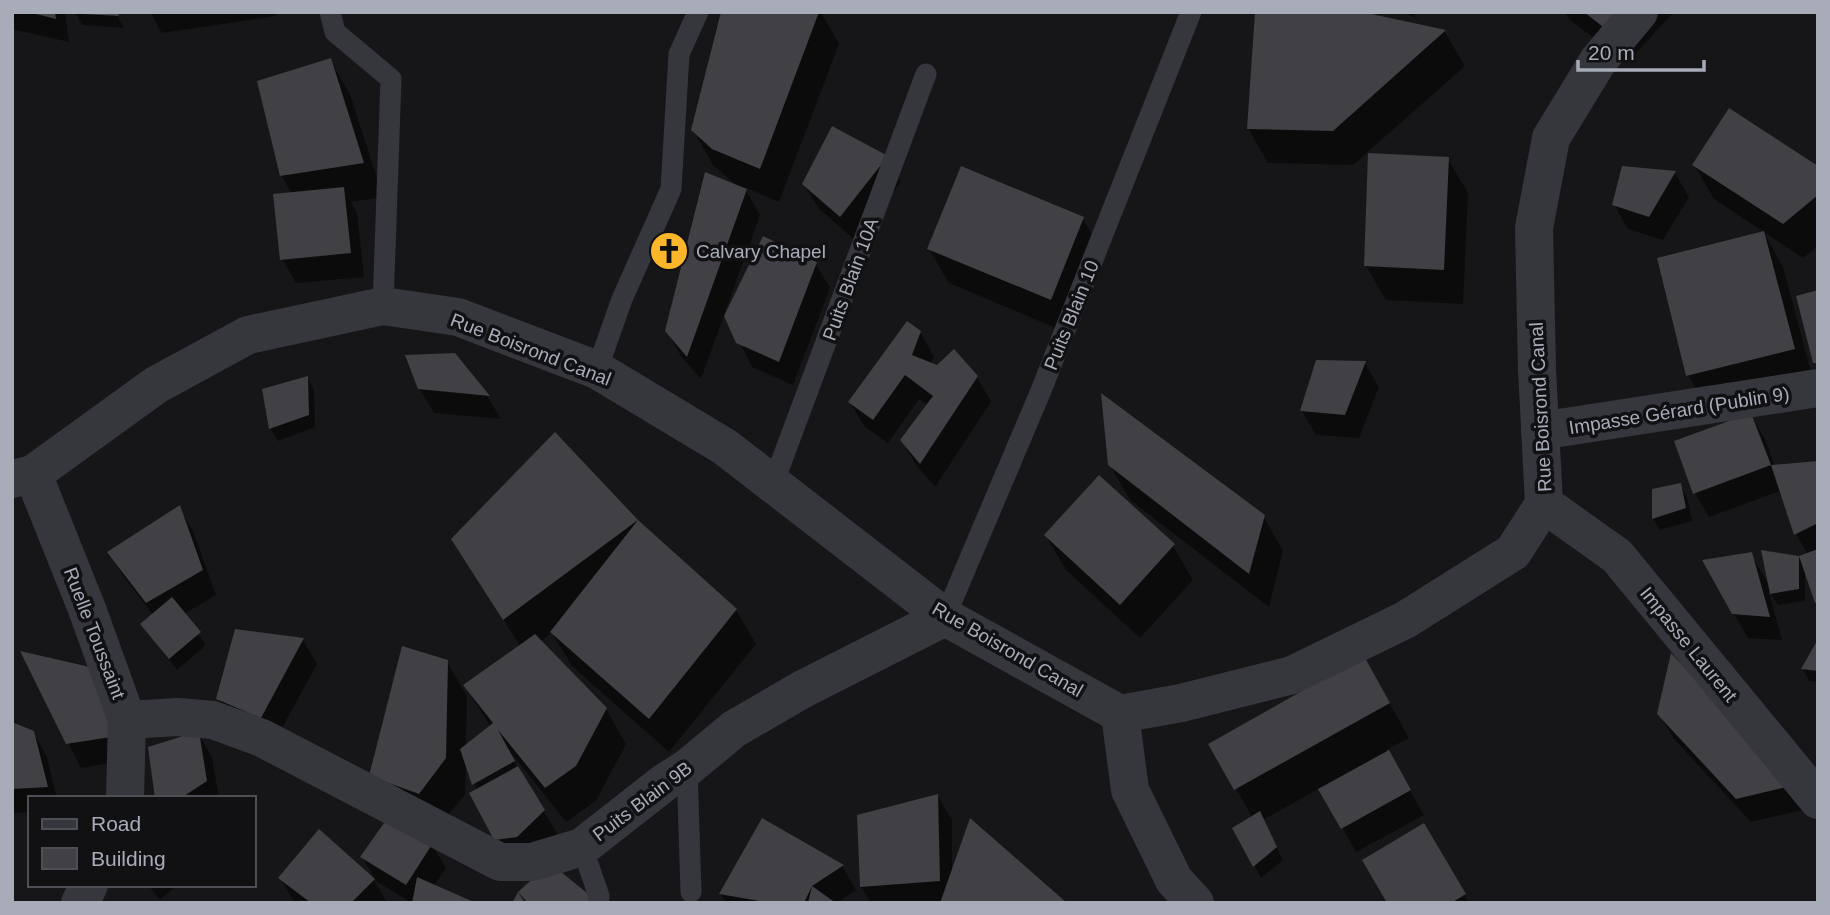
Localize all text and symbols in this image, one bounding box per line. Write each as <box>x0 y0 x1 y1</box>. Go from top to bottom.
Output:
scale bar <box>1578 28 1704 72</box>
text: 20 m <box>1588 41 1635 64</box>
street label: Puits Blain 10A <box>819 215 882 343</box>
church icon: Calvary Chapel <box>648 230 690 272</box>
place label: Calvary Chapel <box>696 241 826 262</box>
street label: Puits Blain 10 <box>1040 257 1103 373</box>
street label: Rue Boisrond Canal <box>448 309 614 390</box>
street label: Rue Boisrond Canal <box>1526 322 1555 492</box>
street label: Impasse Gérard (Publin 9) <box>1567 383 1791 438</box>
street label: Ruelle Toussaint <box>60 564 130 703</box>
street label: Impasse Laurent <box>1636 583 1742 706</box>
street label: Rue Boisrond Canal <box>929 598 1087 701</box>
street label: Puits Blain 9B <box>589 757 696 845</box>
legend <box>28 796 256 887</box>
text: Road <box>91 812 141 835</box>
text: Building <box>91 847 166 870</box>

